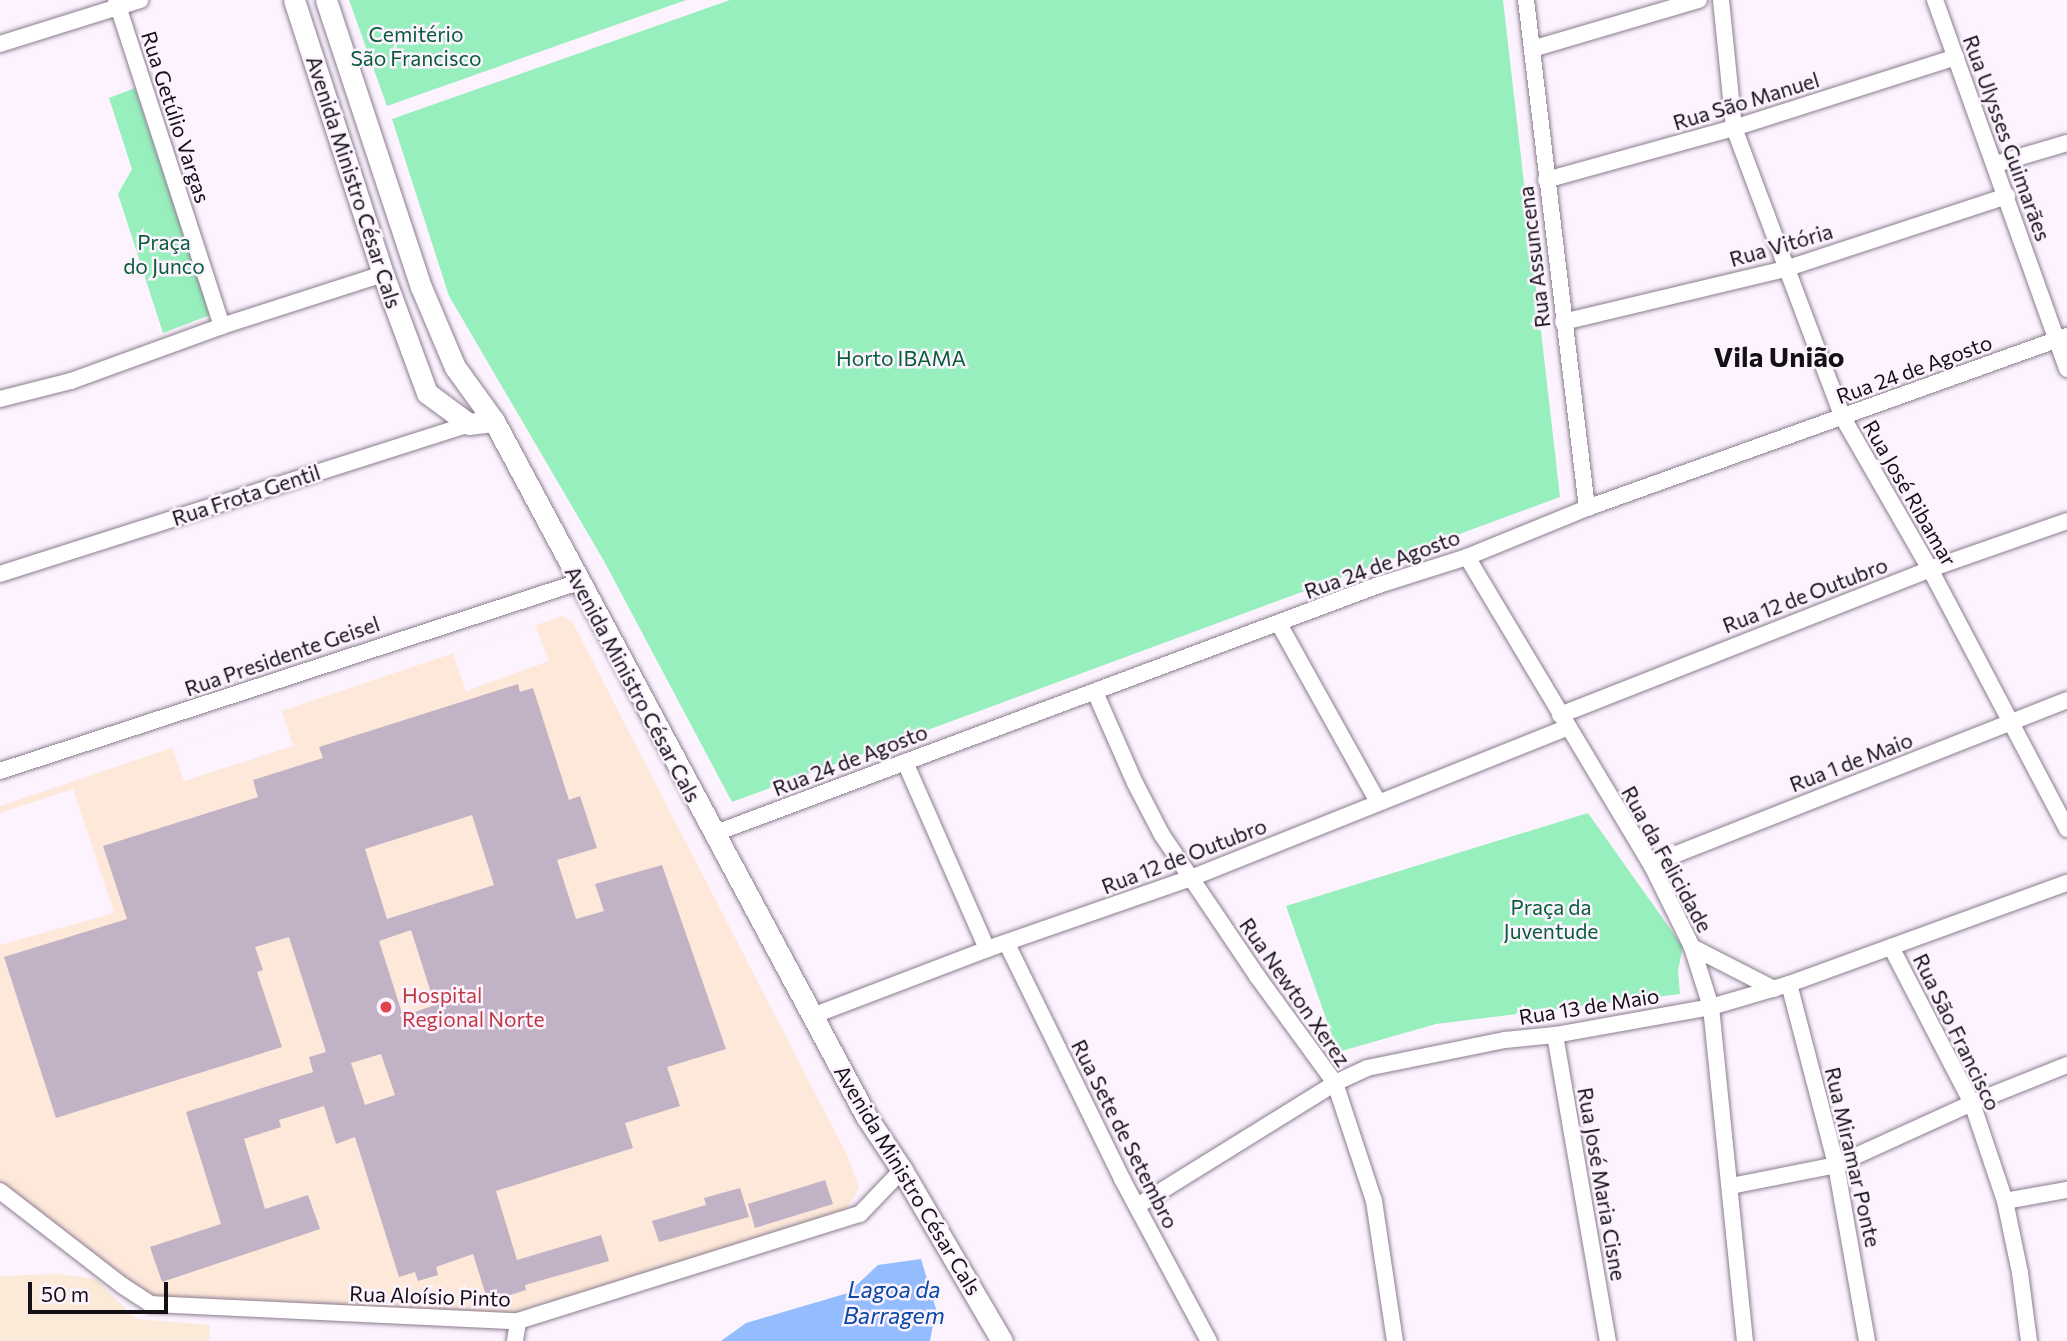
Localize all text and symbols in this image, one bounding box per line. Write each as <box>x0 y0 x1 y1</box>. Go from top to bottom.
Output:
park label: Cemitério São Francisco <box>351 21 481 71</box>
street label: Rua Getúlio Vargas <box>136 28 216 206</box>
street label: Rua Ulysses Guimarães <box>1958 32 2056 244</box>
street label: Avenida Ministro César Cals <box>301 53 407 311</box>
street label: Rua São Manuel <box>1670 67 1822 135</box>
street label: Rua Assuncena <box>1513 185 1555 329</box>
street label: Rua Vitória <box>1726 218 1836 272</box>
park label: Praça do Junco <box>123 229 205 279</box>
street label: Rua 24 de Agosto <box>1833 329 1995 409</box>
district label: Vila União <box>1713 339 1845 373</box>
park label: Horto IBAMA <box>836 345 966 371</box>
street label: Rua José Ribamar <box>1858 416 1962 570</box>
street label: Rua Frota Gentil <box>169 459 323 531</box>
street label: Rua 24 de Agosto <box>1301 524 1463 604</box>
street label: Rua 12 de Outubro <box>1719 552 1891 638</box>
street label: Avenida Ministro César Cals <box>560 562 706 806</box>
street label: Rua Presidente Geisel <box>181 611 383 701</box>
street label: Rua 24 de Agosto <box>769 719 931 801</box>
street label: Rua 1 de Maio <box>1786 727 1916 797</box>
street label: Rua da Felicidade <box>1616 781 1718 937</box>
street label: Rua 12 de Outubro <box>1098 813 1270 899</box>
park label: Praça da Juventude <box>1504 894 1598 944</box>
street label: Rua Newton Xerez <box>1234 913 1356 1071</box>
street label: Rua São Francisco <box>1908 949 2006 1115</box>
place label: Hospital Regional Norte <box>402 982 544 1032</box>
street label: Rua 13 de Maio <box>1517 982 1661 1030</box>
marker: Hospital Regional Norte <box>376 997 396 1017</box>
street label: Rua Sete de Setembro <box>1066 1035 1184 1233</box>
street label: Avenida Ministro César Cals <box>829 1060 987 1300</box>
street label: Rua Miramar Ponte <box>1820 1065 1886 1249</box>
street label: Rua José Maria Cisne <box>1573 1085 1631 1283</box>
scale bar <box>32 1268 172 1312</box>
water label: Lagoa da Barragem <box>843 1275 945 1329</box>
text: 50 m <box>41 1281 89 1306</box>
street label: Rua Aloísio Pinto <box>349 1281 511 1311</box>

